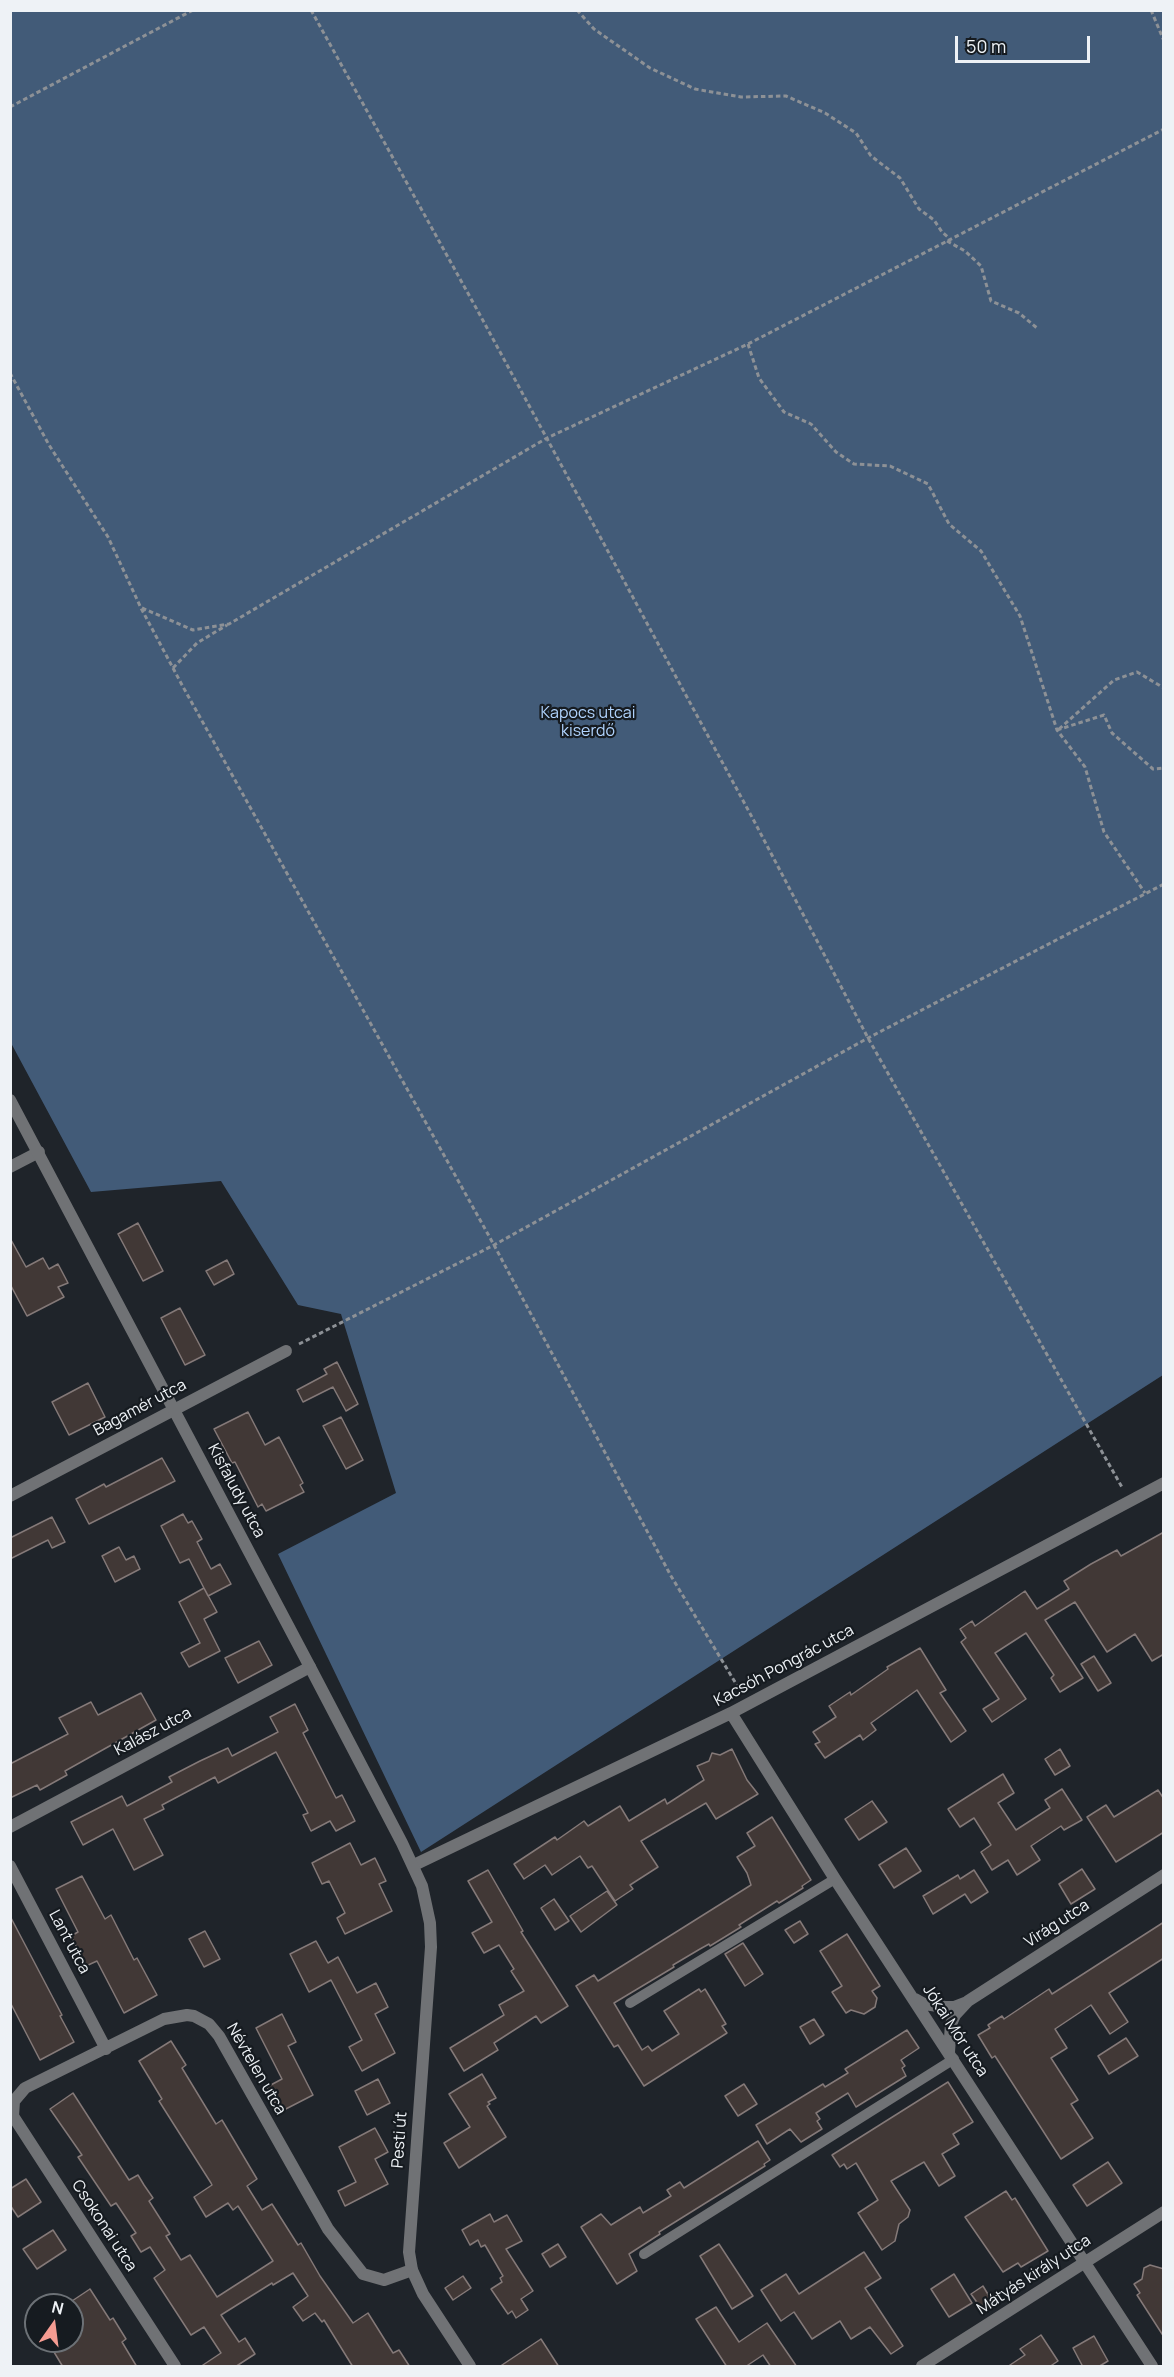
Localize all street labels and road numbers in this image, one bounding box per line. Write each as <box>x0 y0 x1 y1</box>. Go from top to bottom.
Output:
street label: Bagamér utca <box>90 1376 190 1440</box>
street label: Kisfaludy utca <box>203 1441 269 1541</box>
street label: Kacsóh Pongrác utca <box>711 1621 857 1711</box>
street label: Kalász utca <box>111 1704 195 1760</box>
street label: Virág utca <box>1021 1896 1093 1952</box>
street label: Lant utca <box>44 1907 94 1977</box>
street label: Jókai Mór utca <box>918 1981 992 2081</box>
street label: Névtelen utca <box>222 2020 290 2118</box>
street label: Pesti út <box>388 2111 412 2169</box>
street label: Csokonai utca <box>67 2177 141 2275</box>
street label: Mátyás király utca <box>974 2231 1094 2319</box>

